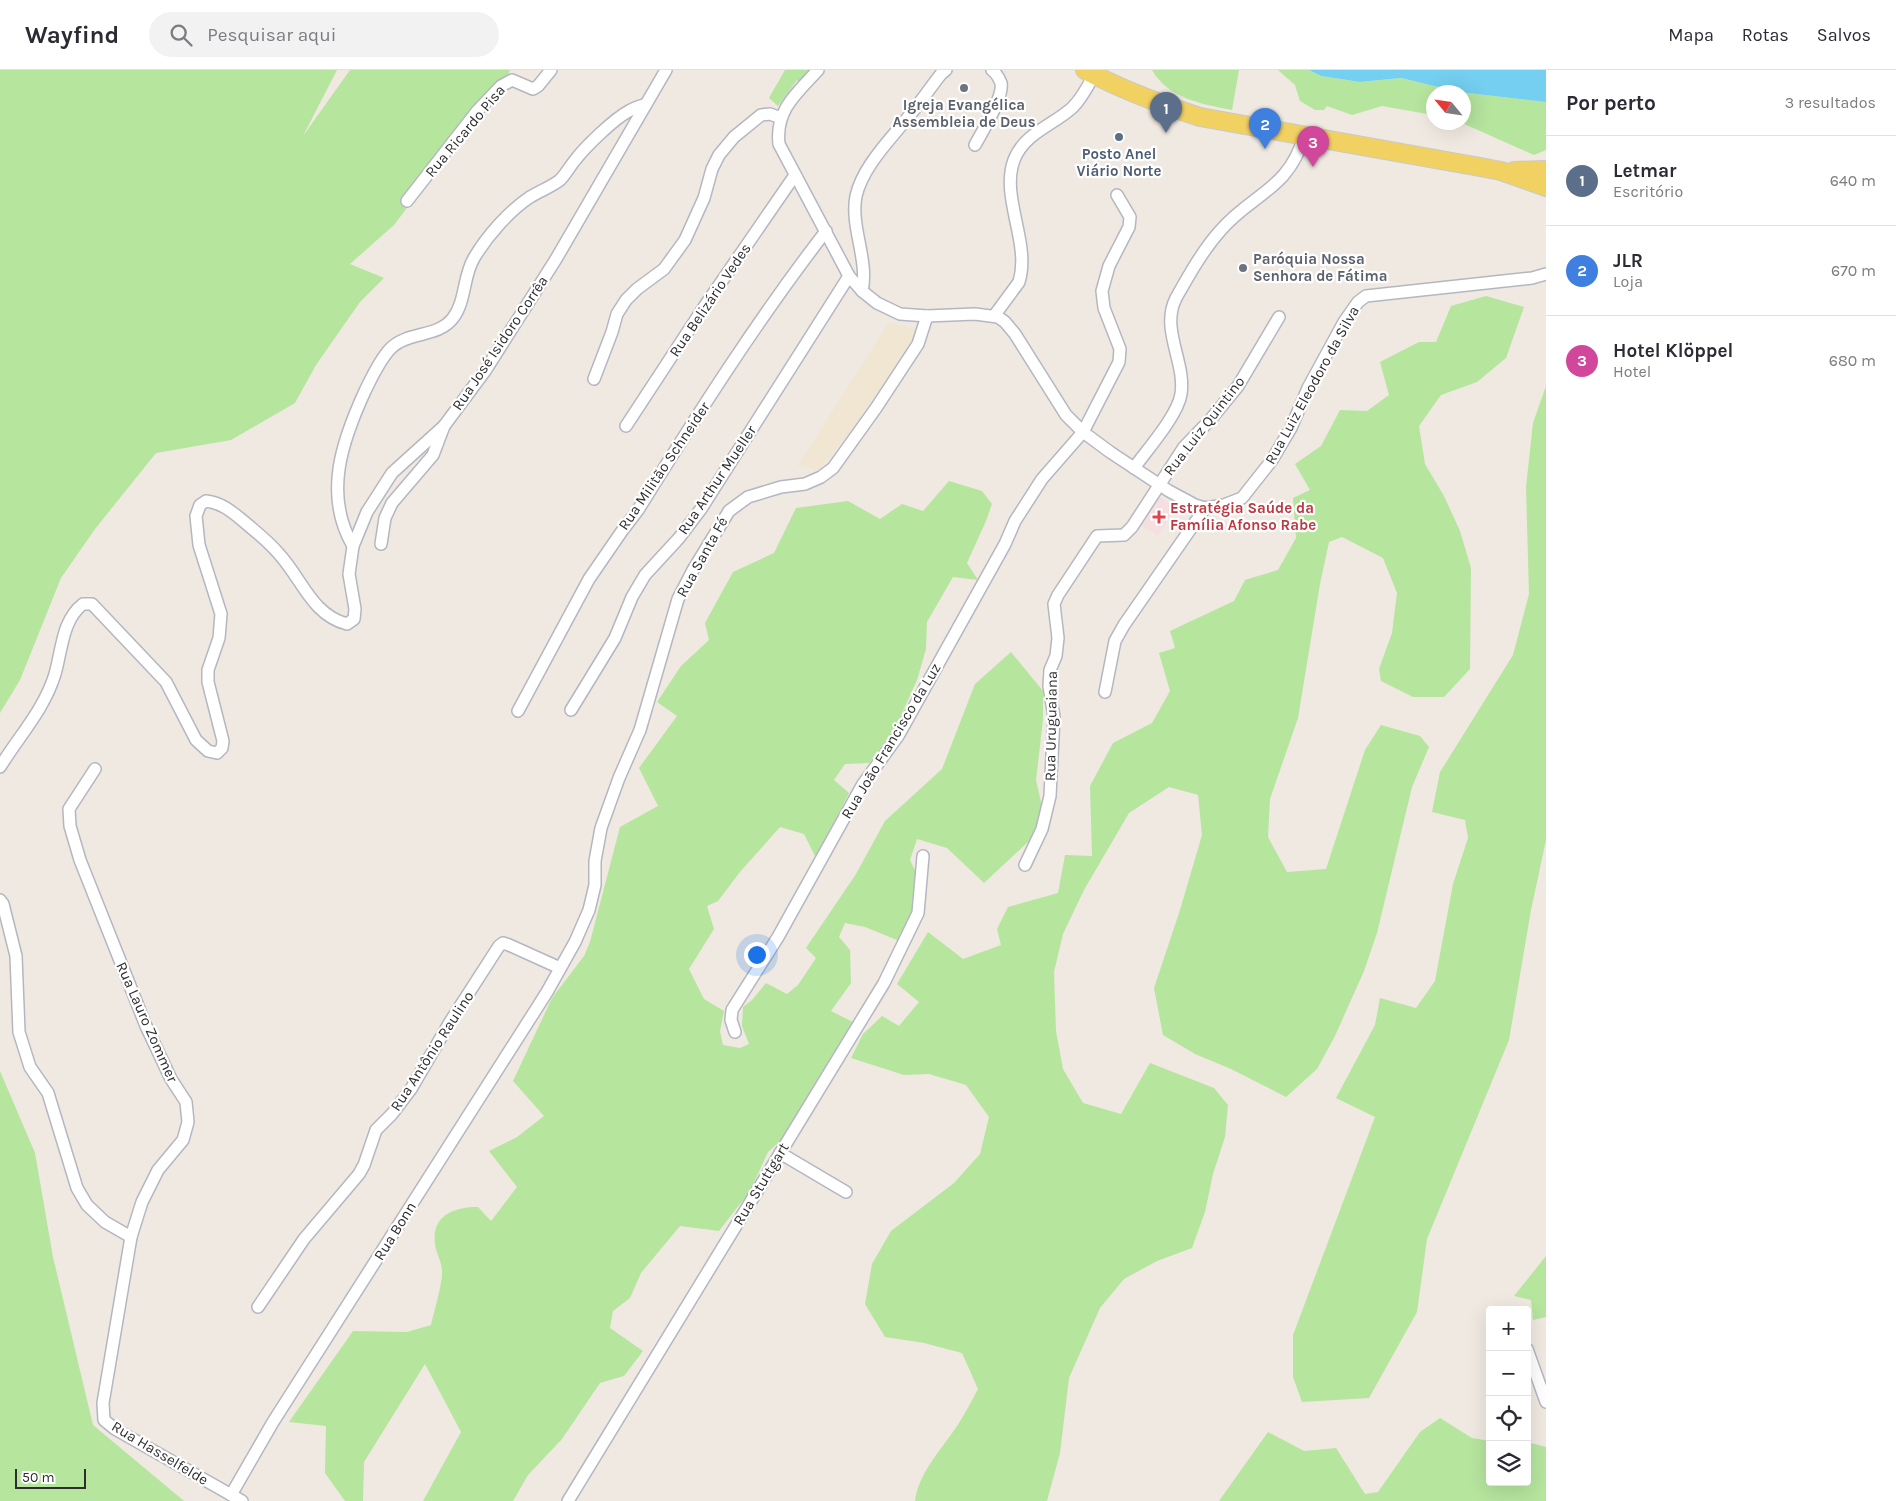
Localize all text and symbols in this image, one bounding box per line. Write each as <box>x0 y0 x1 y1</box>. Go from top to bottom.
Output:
search box <box>149 12 499 57</box>
text: Wayfind <box>25 21 119 49</box>
icon: search <box>167 21 195 49</box>
text: Pesquisar aqui <box>207 24 336 46</box>
text: Mapa <box>1668 24 1714 46</box>
text: Rotas <box>1742 24 1789 46</box>
text: Salvos <box>1817 24 1871 46</box>
street label: Rua Ricardo Pisa <box>421 81 509 181</box>
marker: Igreja Evangélica Assembleia de Deus <box>958 82 970 94</box>
north arrow <box>1426 85 1471 130</box>
text: Por perto <box>1566 91 1656 115</box>
pin: 1 <box>1150 92 1182 133</box>
text: 3 resultados <box>1785 93 1876 112</box>
place label: Igreja Evangélica Assembleia de Deus <box>892 96 1036 131</box>
pin: 2 <box>1249 108 1281 149</box>
pin: 3 <box>1297 126 1329 167</box>
marker: Posto Anel Viário Norte <box>1113 131 1125 143</box>
place label: Posto Anel Viário Norte <box>1077 145 1161 180</box>
text: Letmar <box>1613 160 1677 182</box>
text: 1 <box>1579 171 1585 190</box>
text: 640 m <box>1830 171 1876 190</box>
text: Escritório <box>1613 182 1683 201</box>
street label: Rua Belizário Vedes <box>665 240 755 360</box>
place label: Paróquia Nossa Senhora de Fátima <box>1253 250 1388 285</box>
text: JLR <box>1613 250 1643 272</box>
text: 2 <box>1577 261 1587 280</box>
text: 670 m <box>1831 261 1876 280</box>
marker: Paróquia Nossa Senhora de Fátima <box>1237 262 1249 274</box>
street label: Rua José Isidoro Corrêa <box>448 272 552 414</box>
text: Loja <box>1613 272 1643 291</box>
street label: Rua Luiz Eleodoro da Silva <box>1261 303 1363 467</box>
text: Hotel Klöppel <box>1613 340 1733 362</box>
text: 3 <box>1577 351 1587 370</box>
text: 680 m <box>1829 351 1876 370</box>
text: Hotel <box>1613 362 1651 381</box>
street label: Rua Luiz Quintino <box>1160 373 1248 479</box>
street label: Rua Militão Schneider <box>614 398 714 534</box>
street label: Rua Arthur Mueller <box>674 421 761 538</box>
place label: Estratégia Saúde da Família Afonso Rabe <box>1170 499 1316 534</box>
marker: Estratégia Saúde da Família Afonso Rabe <box>1152 510 1166 524</box>
street label: Rua Santa Fé <box>673 514 731 600</box>
street label: Rua João Francisco da Luz <box>837 660 945 822</box>
street label: Rua Uruguaiana <box>1041 671 1061 781</box>
your location <box>744 942 770 968</box>
street label: Rua Lauro Zommer <box>112 959 182 1086</box>
street label: Rua Antônio Raulino <box>387 988 477 1114</box>
street label: Rua Stuttgart <box>729 1139 793 1228</box>
street label: Rua Bonn <box>370 1198 420 1264</box>
map controls <box>1486 1306 1531 1486</box>
button: + <box>1486 1306 1531 1351</box>
button: − <box>1486 1351 1531 1396</box>
button: locate <box>1486 1396 1531 1441</box>
street label: Rua Hasselfelde <box>108 1417 212 1489</box>
button: layers <box>1486 1441 1531 1486</box>
scale bar <box>15 1466 86 1489</box>
text: 50 m <box>22 1469 55 1486</box>

